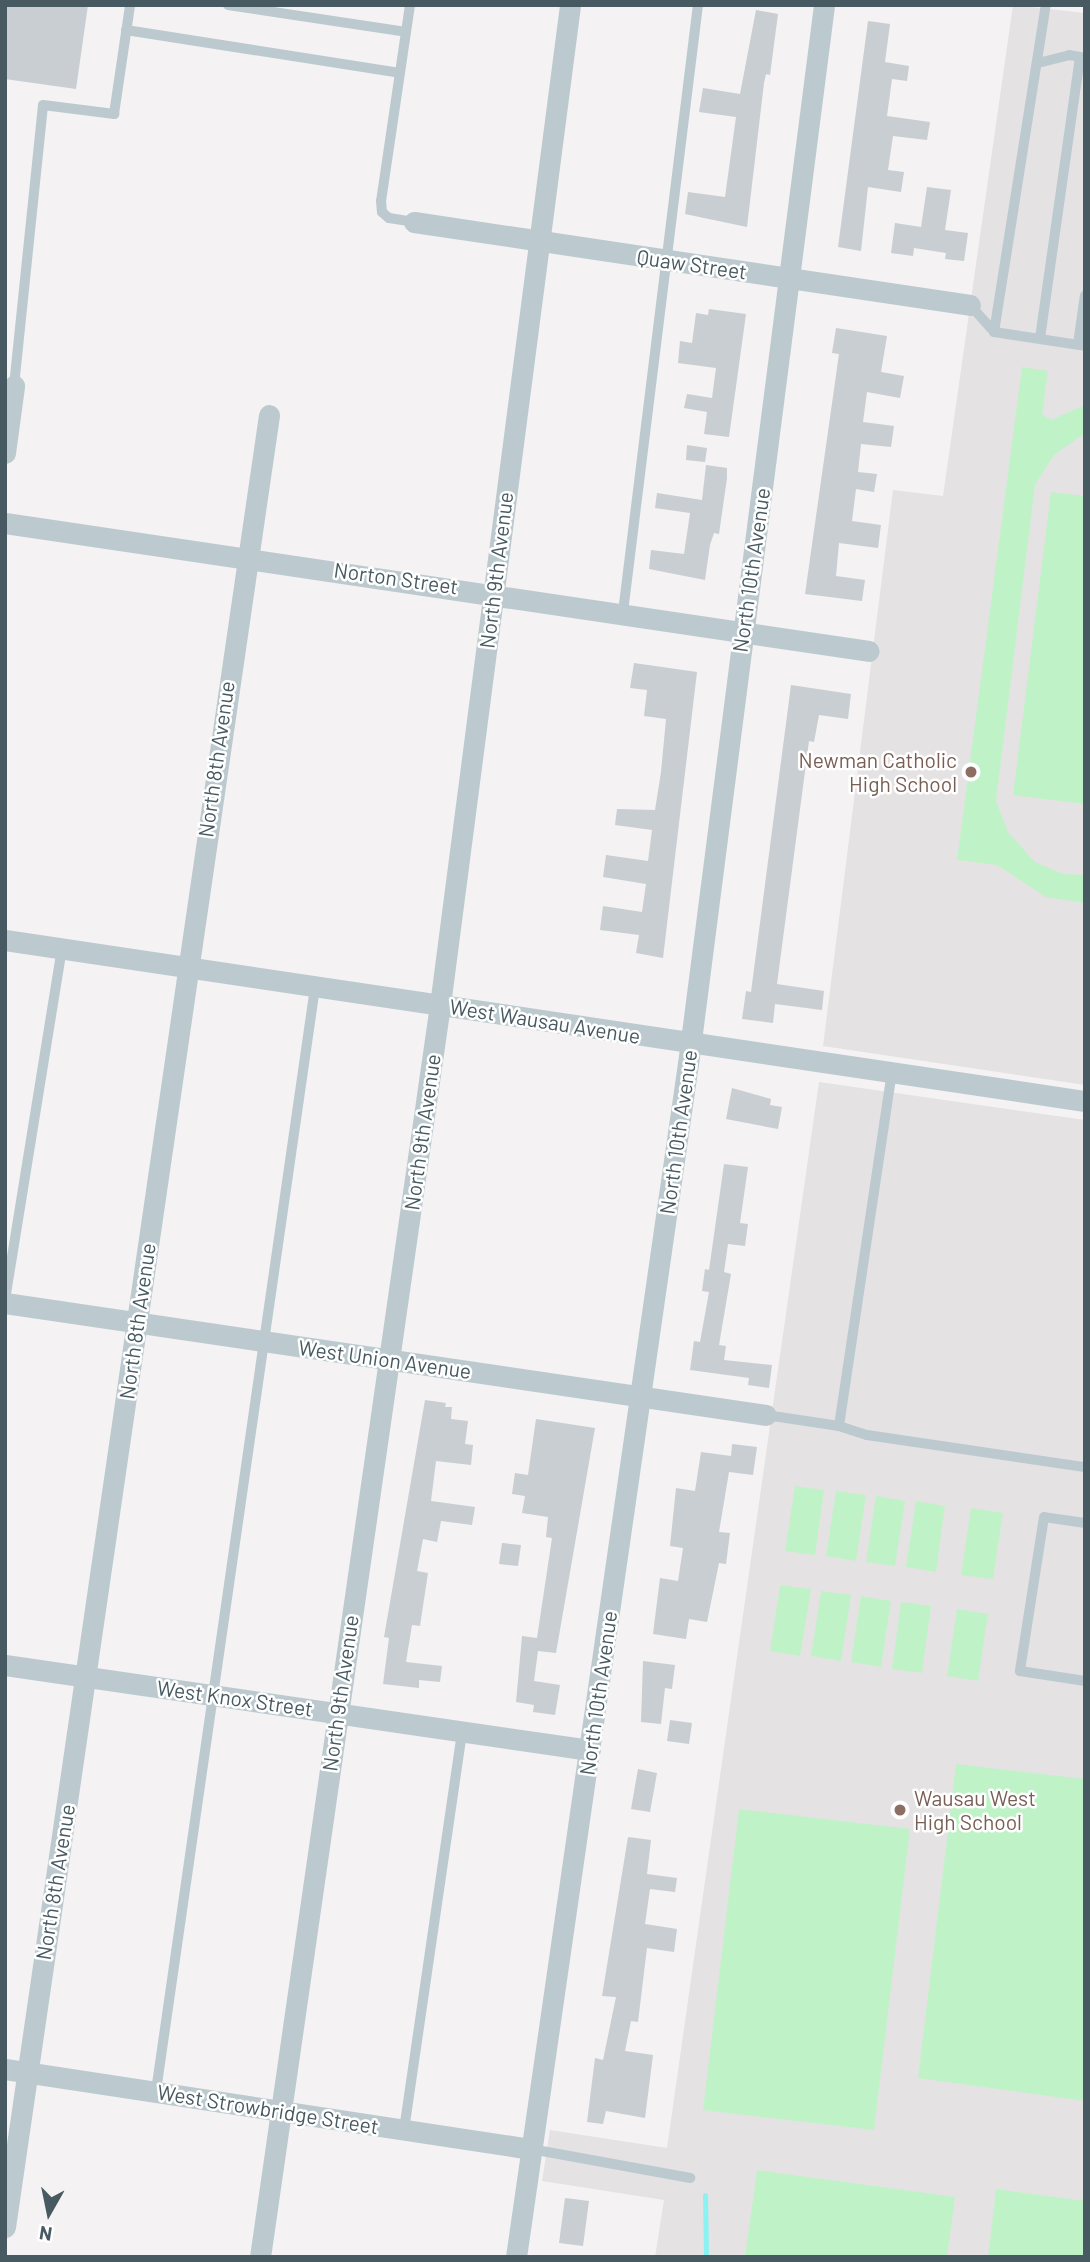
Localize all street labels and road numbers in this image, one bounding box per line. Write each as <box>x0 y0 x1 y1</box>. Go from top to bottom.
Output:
street label: Quaw Street <box>635 244 749 284</box>
street label: North 10th Avenue <box>727 486 775 654</box>
street label: North 9th Avenue <box>474 490 518 650</box>
street label: Norton Street <box>332 557 460 599</box>
street label: North 8th Avenue <box>193 679 239 839</box>
street label: West Wausau Avenue <box>448 993 642 1049</box>
street label: North 10th Avenue <box>654 1048 702 1216</box>
street label: North 9th Avenue <box>399 1052 445 1212</box>
street label: North 8th Avenue <box>114 1241 160 1401</box>
street label: West Union Avenue <box>297 1334 473 1384</box>
street label: North 10th Avenue <box>574 1609 622 1777</box>
street label: North 9th Avenue <box>317 1613 363 1773</box>
street label: West Knox Street <box>155 1675 315 1721</box>
street label: North 8th Avenue <box>30 1802 80 1962</box>
street label: West Strowbridge Street <box>155 2079 381 2139</box>

